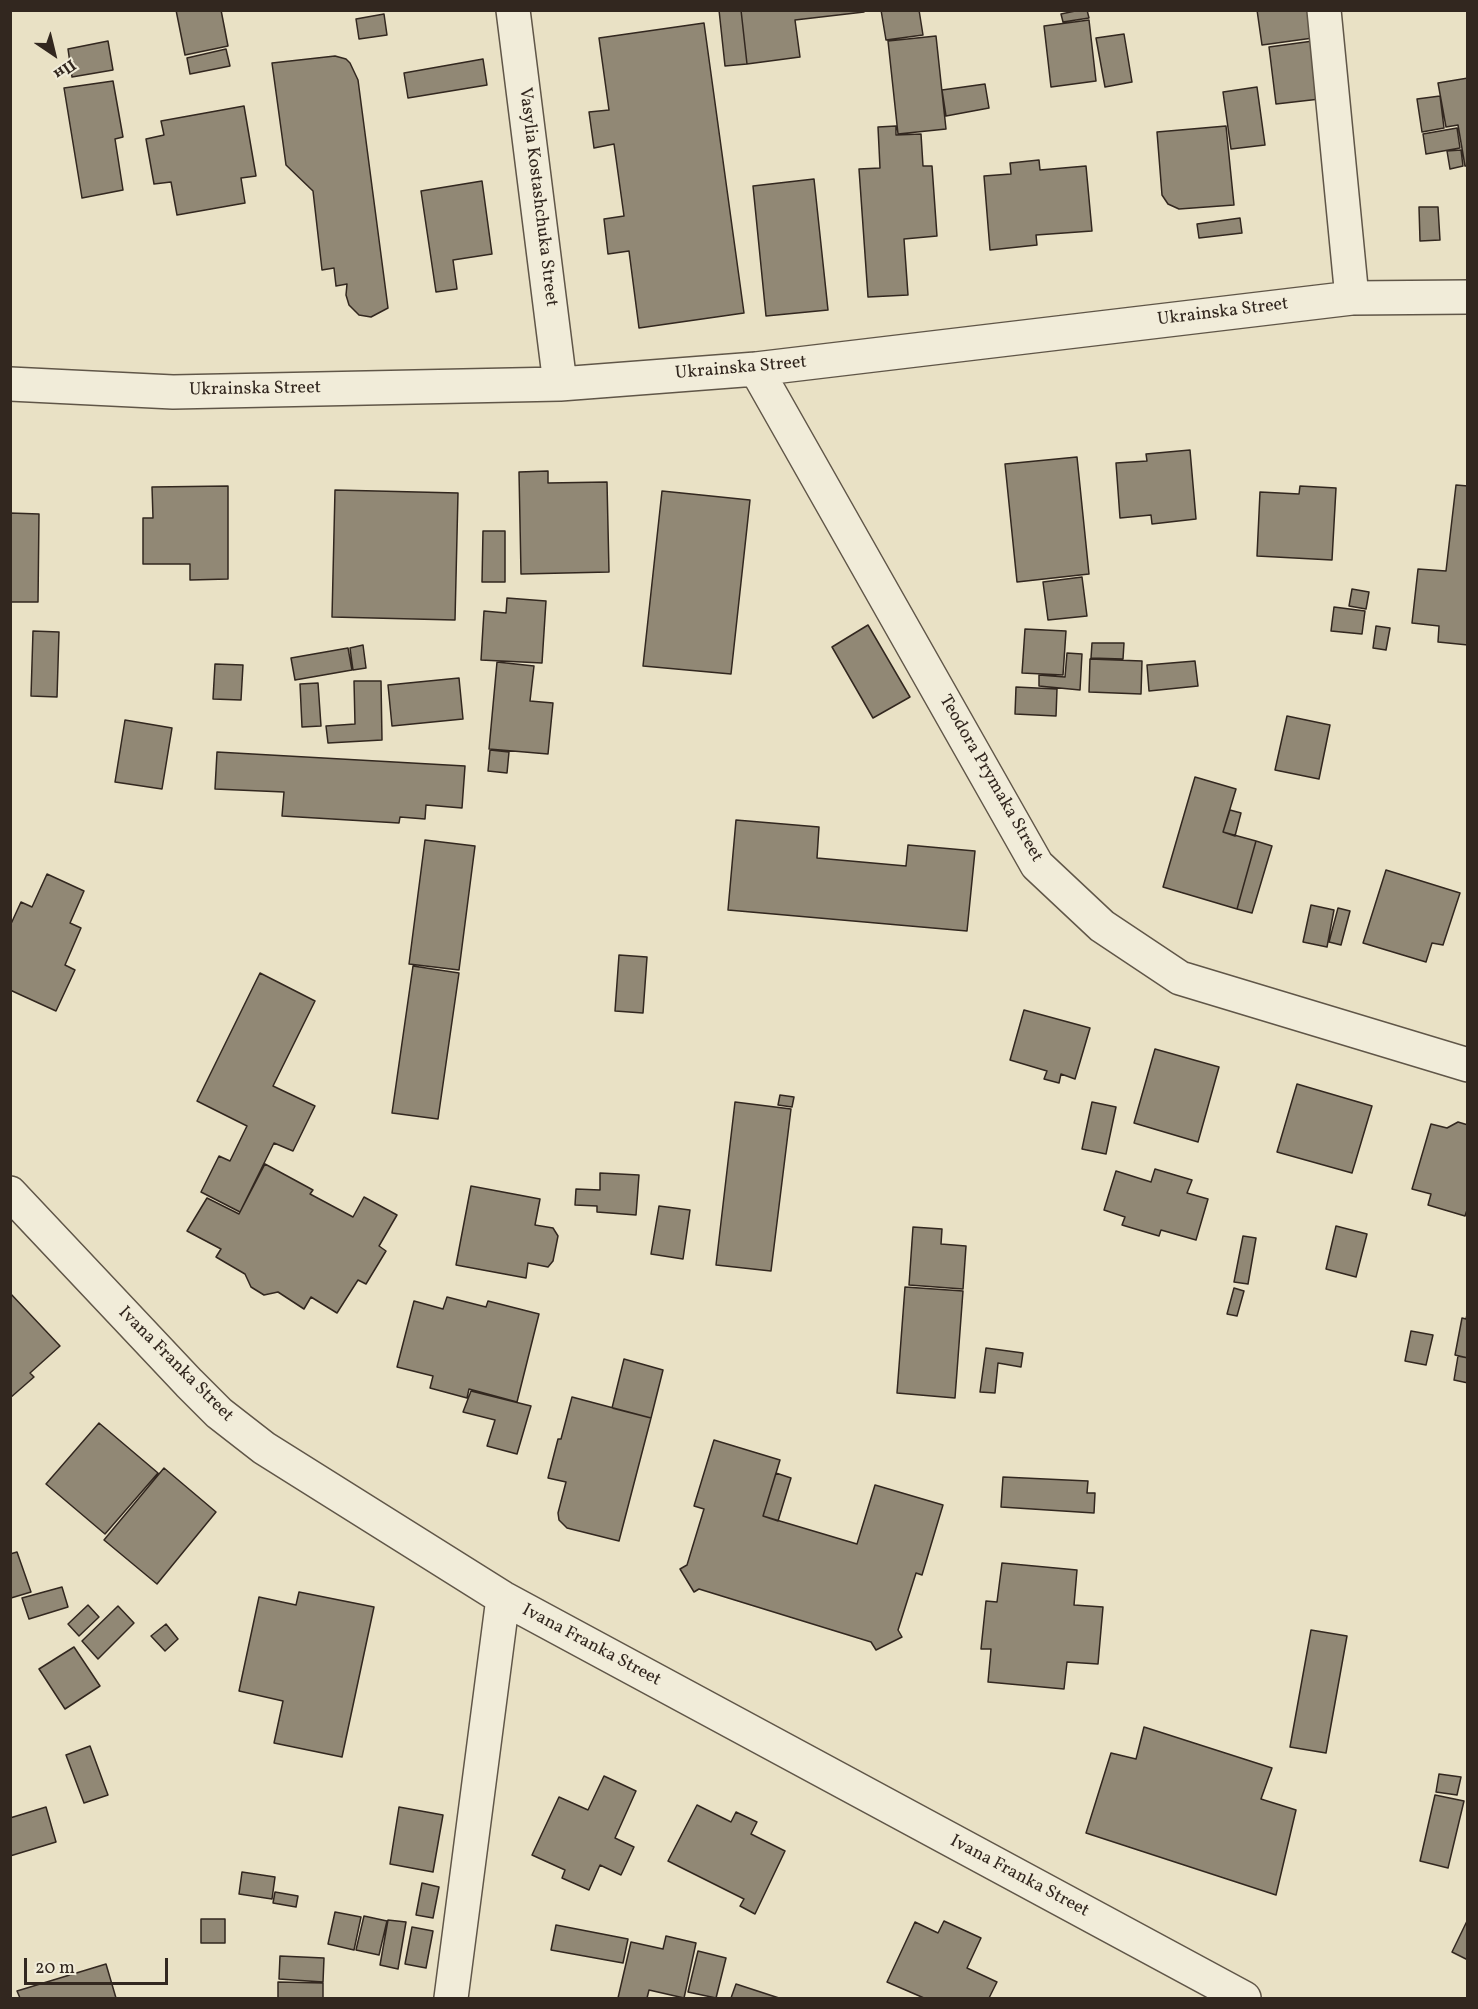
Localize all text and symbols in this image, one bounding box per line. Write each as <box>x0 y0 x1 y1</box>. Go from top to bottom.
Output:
north arrow <box>24 24 84 84</box>
text: Пн <box>49 53 80 84</box>
street label: Vasylia Kostashchuka Street <box>513 86 561 308</box>
street label: Ukrainska Street <box>1156 294 1290 332</box>
street label: Ukrainska Street <box>674 352 808 386</box>
street label: Ukrainska Street <box>189 378 321 402</box>
street label: Teodora Prymaka Street <box>933 692 1047 866</box>
street label: Ivana Franka Street <box>113 1303 237 1427</box>
street label: Ivana Franka Street <box>518 1600 664 1692</box>
street label: Ivana Franka Street <box>946 1831 1092 1923</box>
scale bar <box>27 1946 171 1984</box>
text: 20 m <box>35 1956 75 1981</box>

